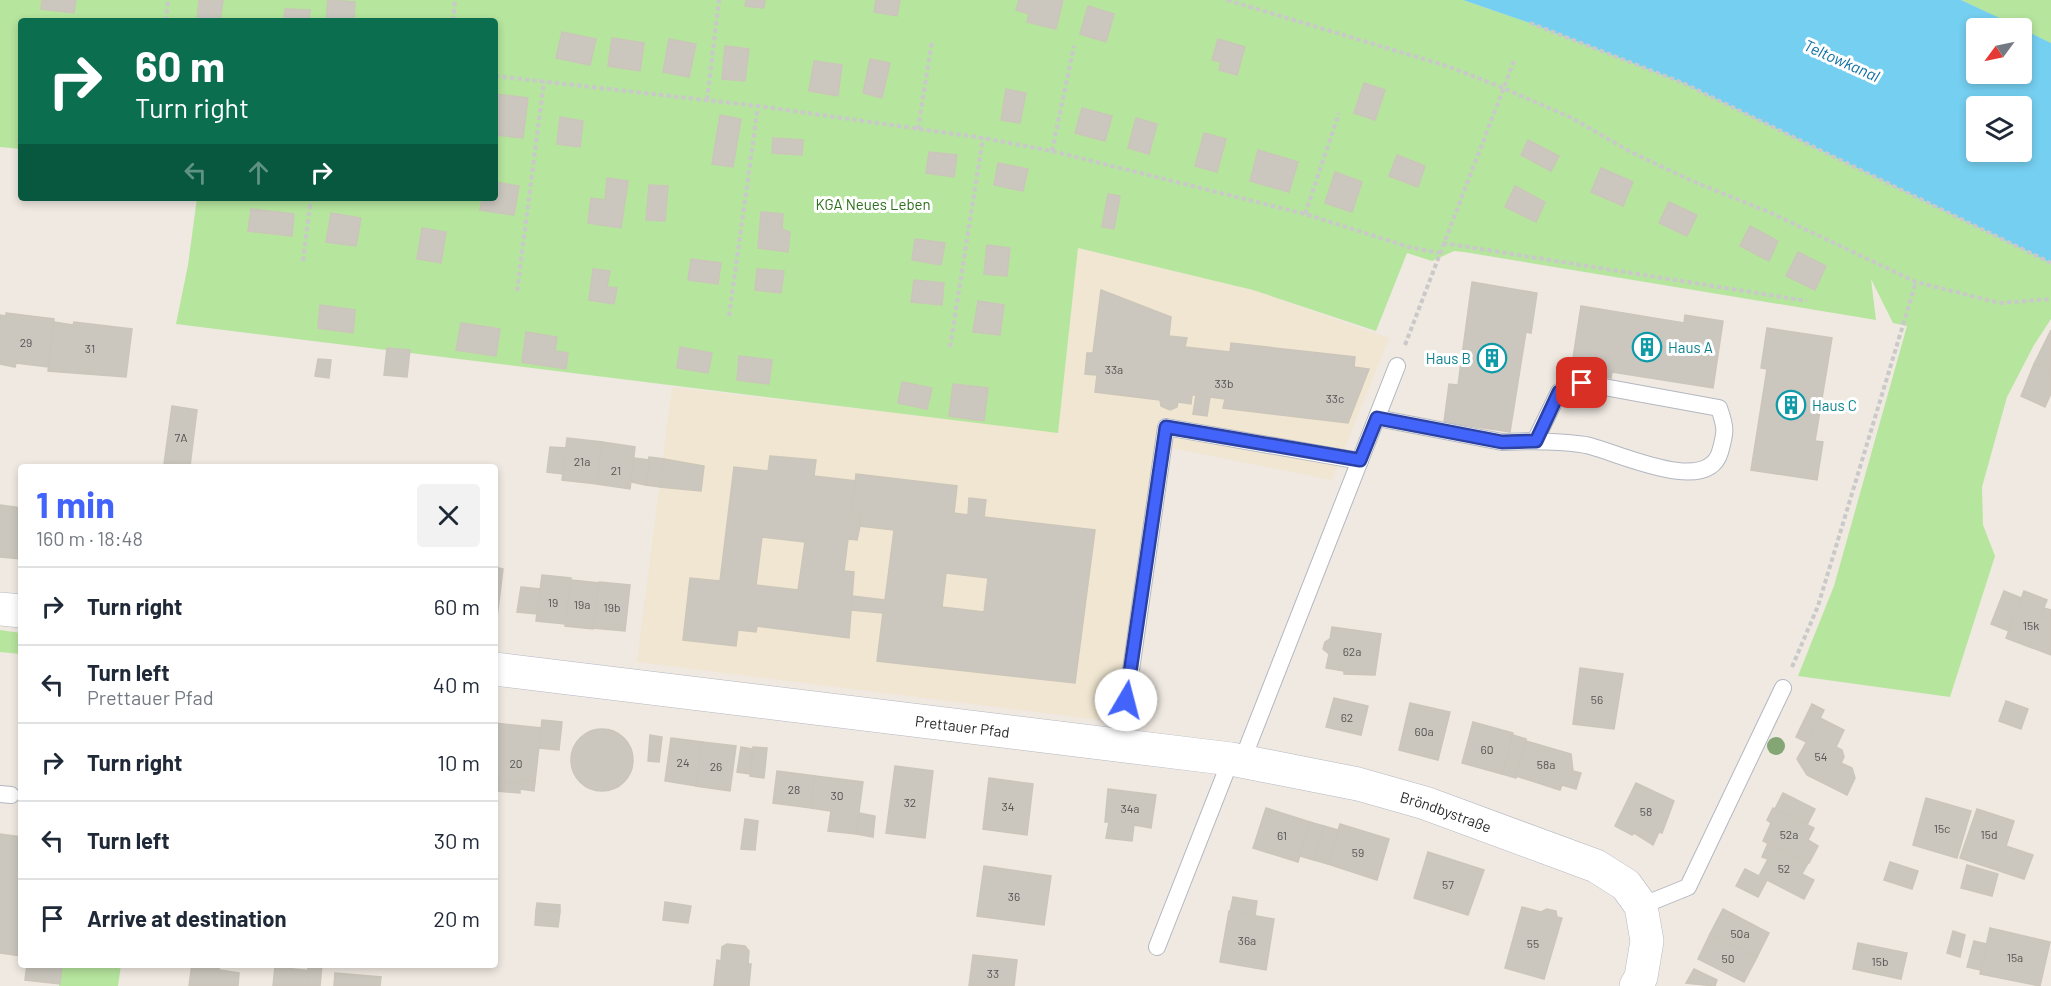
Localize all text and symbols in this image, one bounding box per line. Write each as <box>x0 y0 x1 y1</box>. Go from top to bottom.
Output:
north arrow <box>1966 18 2032 84</box>
map controls <box>1966 18 2032 162</box>
water label: Teltowkanal <box>1801 35 1883 85</box>
text: 60 m <box>135 40 225 90</box>
icon: right <box>36 42 114 120</box>
text: Turn right <box>135 91 249 123</box>
button: layers <box>1966 96 2032 162</box>
icon: left <box>179 156 212 189</box>
icon: ahead <box>242 156 275 189</box>
icon: right <box>305 156 338 189</box>
park label: KGA Neues Leben <box>815 195 931 213</box>
building icon: Haus A <box>1631 331 1663 363</box>
house number: 29 <box>20 335 32 349</box>
place label: Haus A <box>1668 338 1713 356</box>
house number: 31 <box>85 341 95 355</box>
building icon: Haus B <box>1476 342 1508 374</box>
place label: Haus B <box>1426 349 1471 367</box>
pin <box>1556 357 1607 408</box>
house number: 33a <box>1105 362 1123 376</box>
icon: arrive <box>1565 366 1598 399</box>
house number: 33b <box>1215 376 1233 390</box>
building icon: Haus C <box>1775 389 1807 421</box>
house number: 33c <box>1326 391 1344 405</box>
place label: Haus C <box>1812 396 1857 414</box>
house number: 7A <box>175 430 187 444</box>
house number: 21a <box>574 454 590 468</box>
house number: 21 <box>611 463 621 477</box>
text: 1 min <box>36 482 115 525</box>
button: close <box>417 484 480 547</box>
text: 160 m · 18:48 <box>36 526 143 550</box>
icon: right <box>36 590 69 623</box>
text: Turn right <box>87 593 182 619</box>
text: 60 m <box>434 593 480 619</box>
house number: 19 <box>548 595 558 609</box>
house number: 19a <box>574 597 590 611</box>
house number: 19b <box>603 600 621 614</box>
house number: 15k <box>2023 618 2039 632</box>
house number: 62a <box>1343 644 1361 658</box>
text: Turn left <box>87 659 170 685</box>
icon: left <box>36 668 69 701</box>
position arrow <box>1094 668 1158 732</box>
text: 40 m <box>433 671 480 697</box>
text: Prettauer Pfad <box>87 685 214 709</box>
house number: 56 <box>1591 692 1603 706</box>
house number: 62 <box>1341 710 1353 724</box>
street label: Prettauer Pfad <box>914 711 1011 741</box>
house number: 60a <box>1414 724 1434 738</box>
house number: 60 <box>1481 742 1493 756</box>
icon: right <box>36 746 69 779</box>
text: Turn right <box>87 749 182 775</box>
text: 10 m <box>437 749 480 775</box>
house number: 54 <box>1815 749 1827 763</box>
house number: 24 <box>676 755 690 769</box>
house number: 20 <box>509 756 523 770</box>
house number: 58a <box>1537 757 1555 771</box>
house number: 26 <box>710 759 722 773</box>
house number: 28 <box>788 782 800 796</box>
street label: Bröndbystraße <box>1398 787 1494 836</box>
house number: 30 <box>831 788 843 802</box>
house number: 32 <box>904 795 916 809</box>
house number: 34 <box>1002 799 1014 813</box>
house number: 34a <box>1121 801 1139 815</box>
house number: 58 <box>1640 804 1652 818</box>
house number: 15c <box>1934 821 1950 835</box>
icon: left <box>36 824 69 857</box>
text: Turn left <box>87 827 170 853</box>
text: 30 m <box>434 827 480 853</box>
house number: 52a <box>1780 827 1798 841</box>
house number: 15d <box>1981 827 1997 841</box>
house number: 61 <box>1277 828 1287 842</box>
house number: 59 <box>1352 845 1364 859</box>
house number: 52 <box>1778 861 1790 875</box>
house number: 57 <box>1442 877 1454 891</box>
house number: 36 <box>1008 889 1020 903</box>
icon: arrive <box>36 902 69 935</box>
text: Arrive at destination <box>87 905 286 931</box>
text: 20 m <box>433 905 480 931</box>
house number: 50a <box>1730 926 1750 940</box>
house number: 36a <box>1238 933 1256 947</box>
house number: 55 <box>1527 936 1539 950</box>
house number: 15a <box>2007 950 2023 964</box>
house number: 50 <box>1722 951 1734 965</box>
house number: 15b <box>1872 954 1888 968</box>
house number: 33 <box>987 966 999 980</box>

